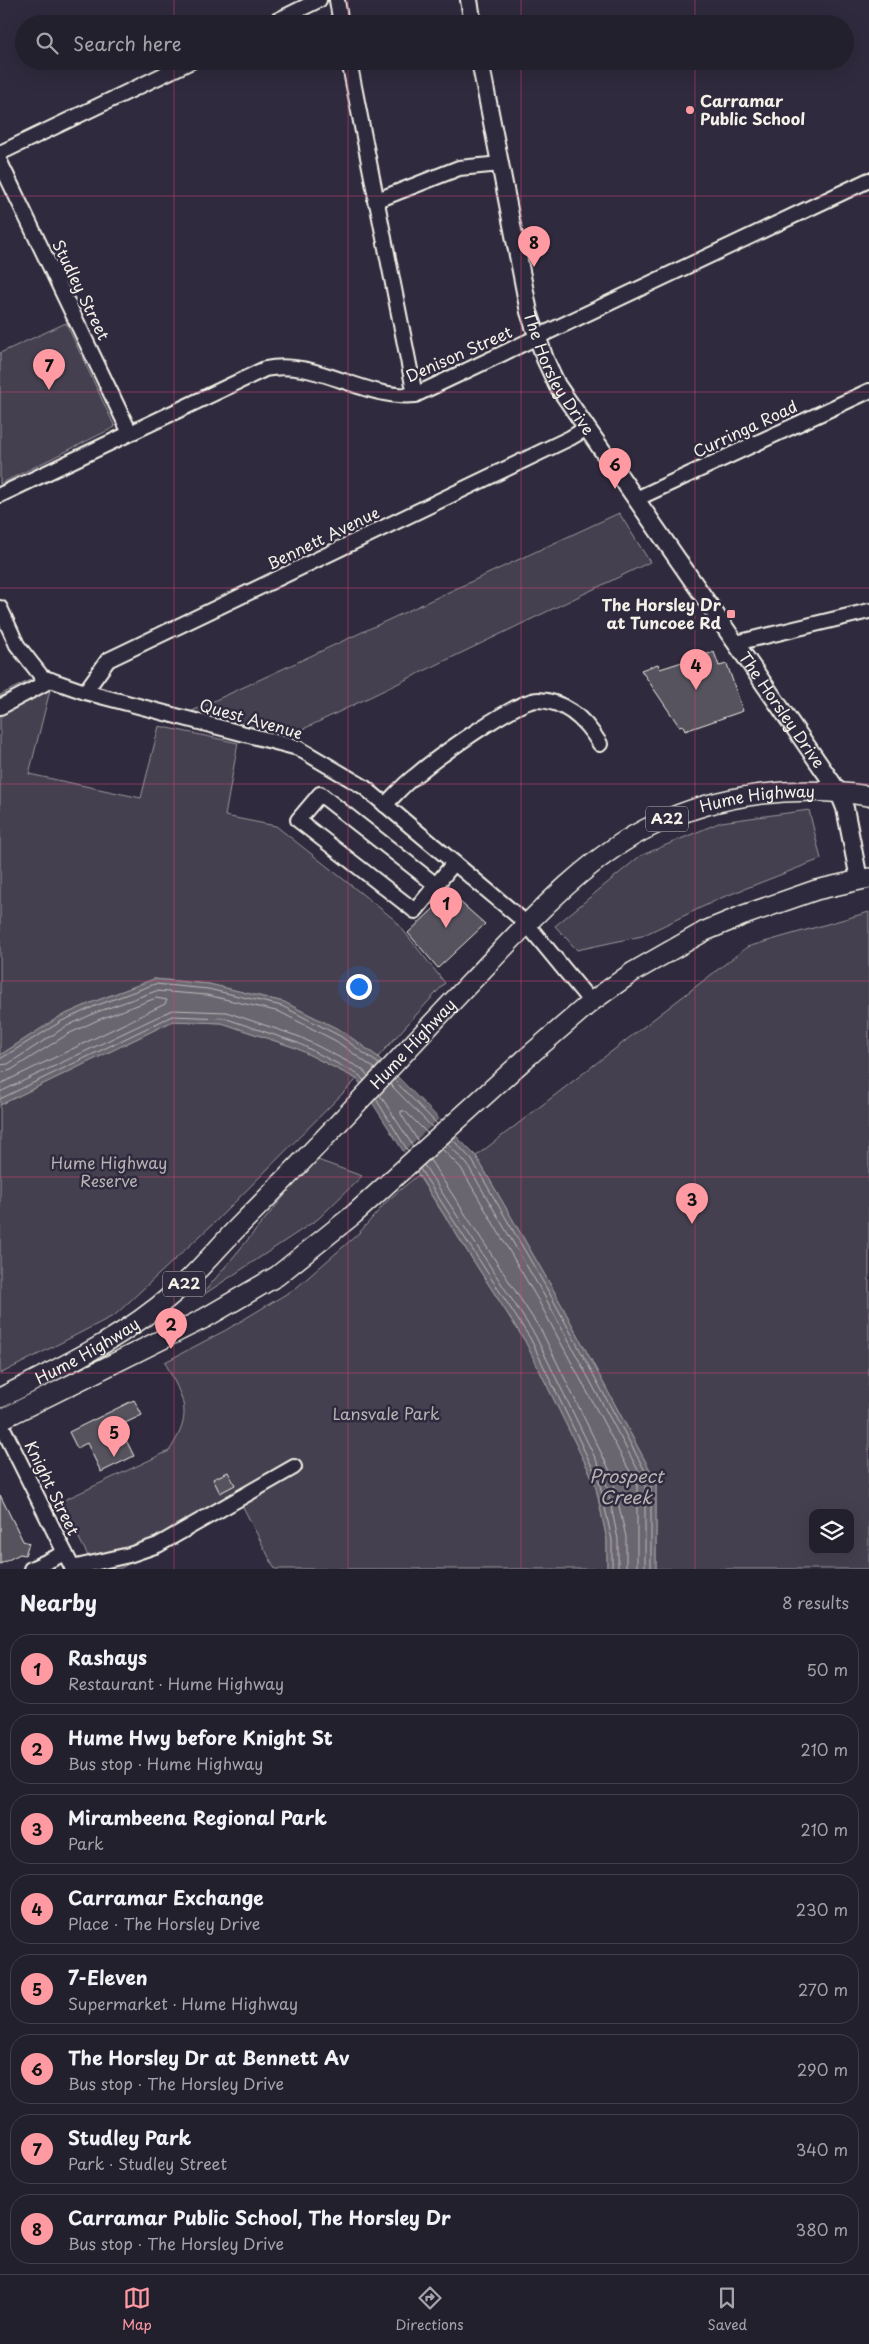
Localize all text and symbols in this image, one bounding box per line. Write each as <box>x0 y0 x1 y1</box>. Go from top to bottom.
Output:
search box <box>15 15 854 70</box>
icon: search <box>33 29 61 57</box>
text: Search here <box>73 29 182 57</box>
place label: Carramar Public School <box>700 88 805 130</box>
marker: Carramar Public School <box>684 104 696 116</box>
pin: 8 <box>518 226 550 267</box>
street label: Studley Street <box>47 235 117 344</box>
street label: The Horsley Drive <box>519 308 601 439</box>
street label: Denison Street <box>402 319 516 387</box>
pin: 7 <box>33 349 65 390</box>
street label: Curringa Road <box>688 393 801 463</box>
pin: 6 <box>599 448 631 489</box>
street label: Bennett Avenue <box>262 499 383 575</box>
place label: The Horsley Dr at Tuncoee Rd <box>601 592 722 634</box>
marker: The Horsley Dr at Tuncoee Rd <box>725 608 737 620</box>
street label: The Horsley Drive <box>734 646 831 772</box>
pin: 4 <box>680 649 712 690</box>
street label: Quest Avenue <box>197 692 306 744</box>
street label: Hume Highway <box>696 778 815 818</box>
road number: A22 <box>646 806 688 832</box>
pin: 1 <box>430 887 462 928</box>
your location <box>346 974 372 1000</box>
street label: Hume Highway <box>364 992 461 1094</box>
park label: Hume Highway Reserve <box>51 1150 167 1192</box>
pin: 3 <box>676 1183 708 1224</box>
road number: A22 <box>163 1272 205 1296</box>
pin: 2 <box>155 1308 187 1349</box>
street label: Hume Highway <box>31 1311 144 1389</box>
park label: Lansvale Park <box>332 1401 440 1425</box>
pin: 5 <box>98 1416 130 1457</box>
street label: Knight Street <box>20 1436 86 1539</box>
water label: Prospect Creek <box>589 1462 665 1510</box>
map controls <box>809 1509 854 1554</box>
button: layers <box>809 1509 854 1554</box>
text: Nearby <box>20 1586 97 1618</box>
text: 8 results <box>782 1590 849 1614</box>
text: Rashays <box>68 1643 147 1671</box>
text: 1 <box>33 1657 41 1681</box>
text: 50 m <box>807 1657 848 1681</box>
text: Restaurant · Hume Highway <box>68 1671 284 1695</box>
text: Hume Hwy before Knight St <box>68 1723 333 1751</box>
text: 2 <box>31 1737 43 1761</box>
text: 210 m <box>800 1737 848 1761</box>
text: Bus stop · Hume Highway <box>68 1751 263 1775</box>
text: Mirambeena Regional Park <box>68 1803 327 1831</box>
text: 3 <box>32 1817 42 1841</box>
text: 210 m <box>800 1817 848 1841</box>
text: Park <box>68 1831 104 1855</box>
text: Carramar Exchange <box>68 1883 264 1911</box>
text: 4 <box>32 1897 42 1921</box>
text: 230 m <box>796 1897 848 1921</box>
text: Place · The Horsley Drive <box>68 1911 260 1935</box>
text: 7-Eleven <box>68 1963 148 1991</box>
text: 5 <box>32 1977 42 2001</box>
text: 270 m <box>798 1977 848 2001</box>
text: Supermarket · Hume Highway <box>68 1991 298 2015</box>
text: The Horsley Dr at Bennett Av <box>68 2043 350 2071</box>
text: 6 <box>31 2057 43 2081</box>
text: 290 m <box>797 2057 848 2081</box>
text: Bus stop · The Horsley Drive <box>68 2071 284 2095</box>
text: Studley Park <box>68 2123 191 2151</box>
text: 7 <box>32 2137 42 2161</box>
text: 340 m <box>796 2137 848 2161</box>
text: Park · Studley Street <box>68 2151 227 2175</box>
text: Carramar Public School, The Horsley Dr <box>68 2203 451 2231</box>
text: 8 <box>32 2217 42 2241</box>
text: 380 m <box>796 2217 848 2241</box>
text: Bus stop · The Horsley Drive <box>68 2231 284 2255</box>
tab: Map <box>122 2284 152 2335</box>
tab: Directions <box>396 2284 464 2335</box>
tab: Saved <box>707 2284 747 2335</box>

